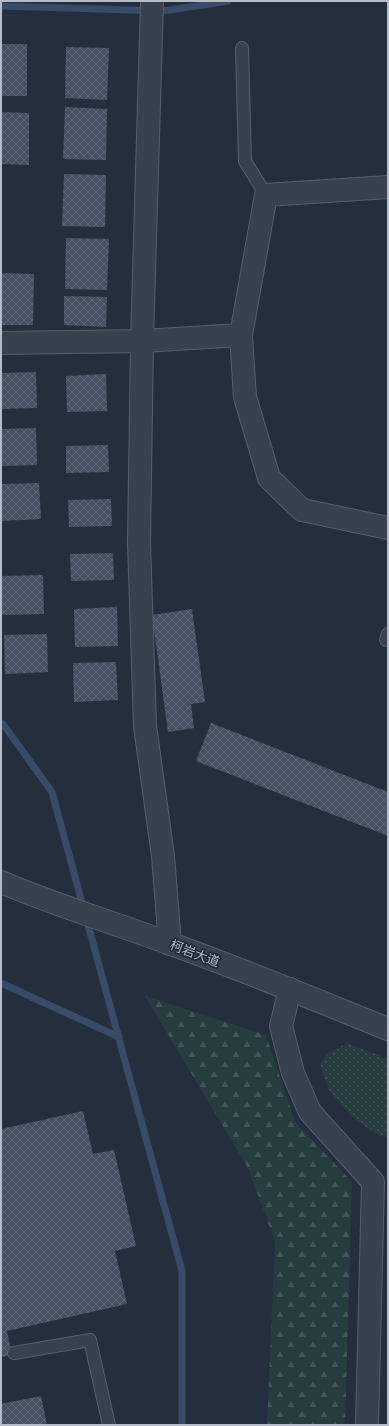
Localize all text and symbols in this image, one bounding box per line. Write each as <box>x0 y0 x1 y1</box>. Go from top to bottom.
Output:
street label: 柯岩大道 <box>168 937 222 970</box>

